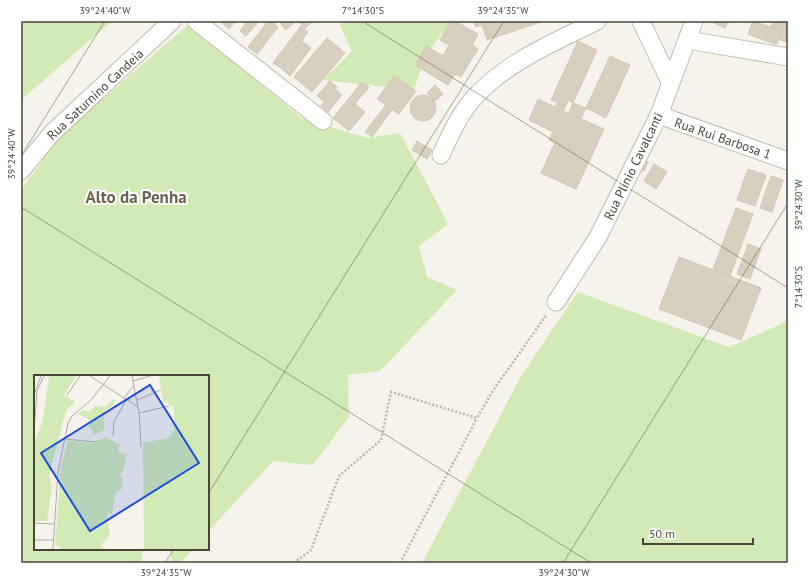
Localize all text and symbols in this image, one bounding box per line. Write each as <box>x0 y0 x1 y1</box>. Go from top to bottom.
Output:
text: 39°24'40"W <box>79 4 131 17</box>
text: 7°14'30"S <box>342 4 384 17</box>
text: 39°24'35"W <box>477 4 529 17</box>
street label: Rua Saturnino Candeia <box>43 45 147 144</box>
street label: Rua Plinio Cavalcanti <box>600 110 667 223</box>
street label: Rua Rui Barbosa 1 <box>672 114 773 163</box>
text: 39°24'40"W <box>5 128 18 180</box>
text: 39°24'30"W <box>792 179 805 231</box>
district label: Alto da Penha <box>85 186 187 208</box>
text: 7°14'30"S <box>792 266 805 308</box>
inset map <box>34 375 209 550</box>
scale bar <box>643 520 753 546</box>
text: 50 m <box>649 526 675 541</box>
text: 39°24'35"W <box>140 566 192 579</box>
text: 39°24'30"W <box>538 566 590 579</box>

